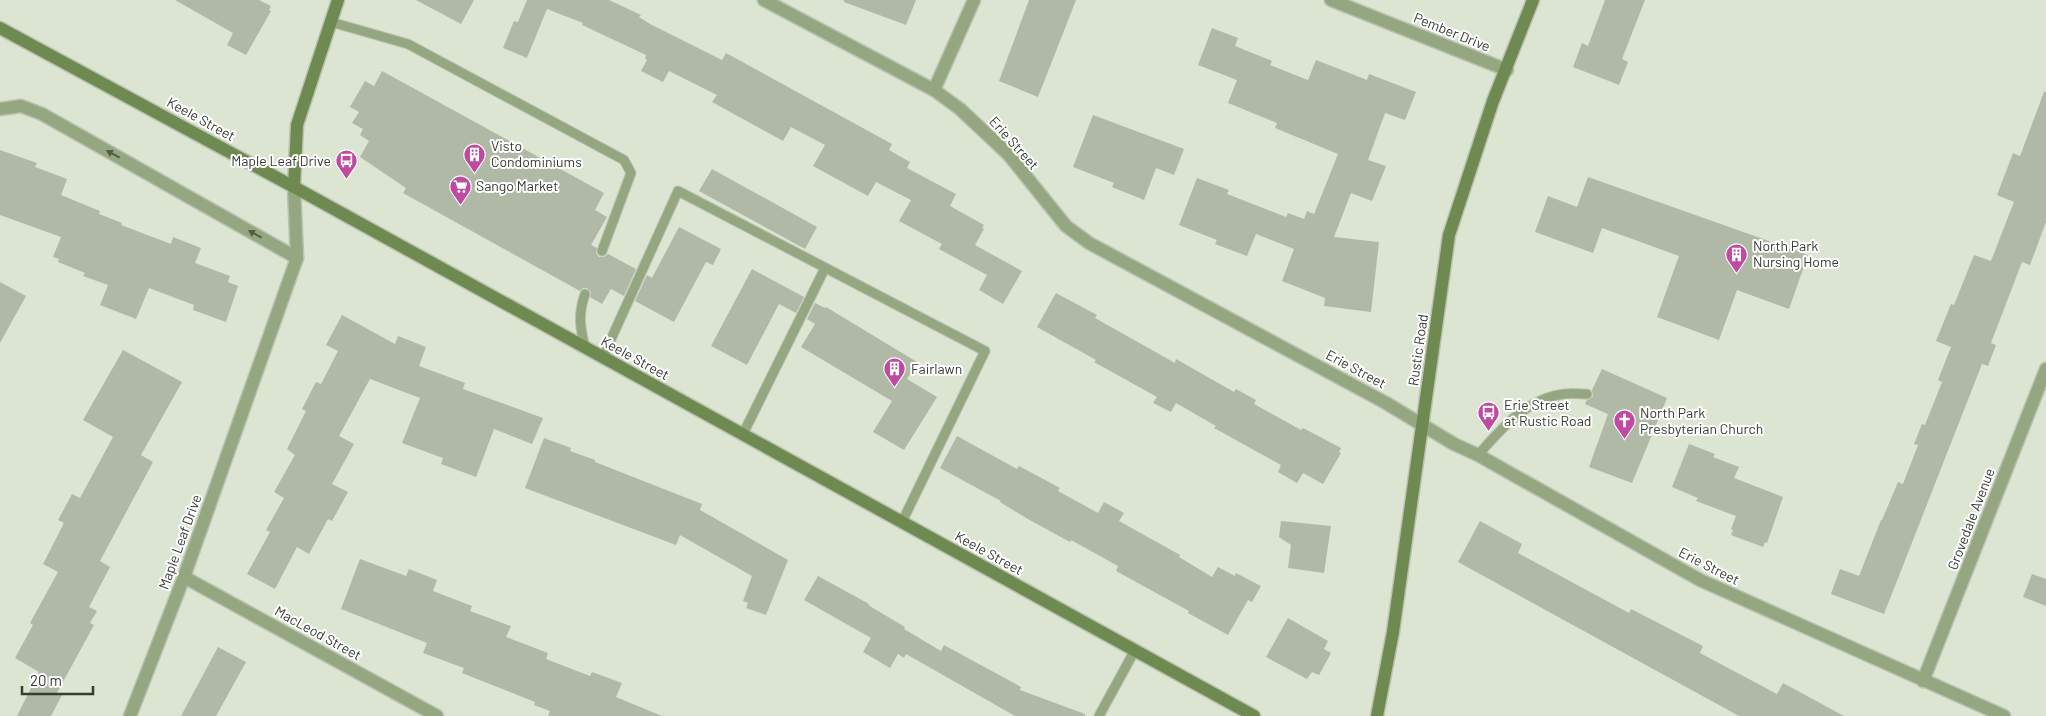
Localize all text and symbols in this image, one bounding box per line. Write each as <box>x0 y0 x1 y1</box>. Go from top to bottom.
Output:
street label: Pember Drive <box>1411 8 1493 55</box>
street label: Keele Street <box>164 93 238 144</box>
street label: Erie Street <box>986 113 1043 173</box>
place label: Visto Condominiums <box>491 137 582 170</box>
building icon: Visto Condominiums <box>463 142 487 173</box>
bus stop icon: Maple Leaf Drive <box>335 149 359 180</box>
one-way arrow <box>106 150 120 159</box>
place label: Maple Leaf Drive <box>231 152 331 169</box>
supermarket icon: Sango Market <box>448 174 472 205</box>
place label: Sango Market <box>476 177 558 194</box>
one-way arrow <box>247 230 262 238</box>
place label: North Park Nursing Home <box>1753 237 1839 270</box>
building icon: North Park Nursing Home <box>1725 242 1749 273</box>
street label: Rustic Road <box>1404 313 1431 387</box>
street label: Keele Street <box>598 332 672 383</box>
street label: Erie Street <box>1323 346 1389 391</box>
building icon: Fairlawn <box>883 357 907 388</box>
place label: Fairlawn <box>911 360 962 377</box>
place label: Erie Street at Rustic Road <box>1504 396 1592 429</box>
bus stop icon: Erie Street at Rustic Road <box>1476 401 1500 432</box>
place label: North Park Presbyterian Church <box>1640 404 1763 437</box>
church icon: North Park Presbyterian Church <box>1612 409 1636 440</box>
street label: Grovedale Avenue <box>1943 466 1998 572</box>
street label: Maple Leaf Drive <box>154 492 205 592</box>
street label: Keele Street <box>952 527 1026 578</box>
street label: Erie Street <box>1676 543 1742 588</box>
street label: MacLeod Street <box>272 602 364 663</box>
scale bar <box>22 664 94 696</box>
text: 20 m <box>30 671 62 689</box>

